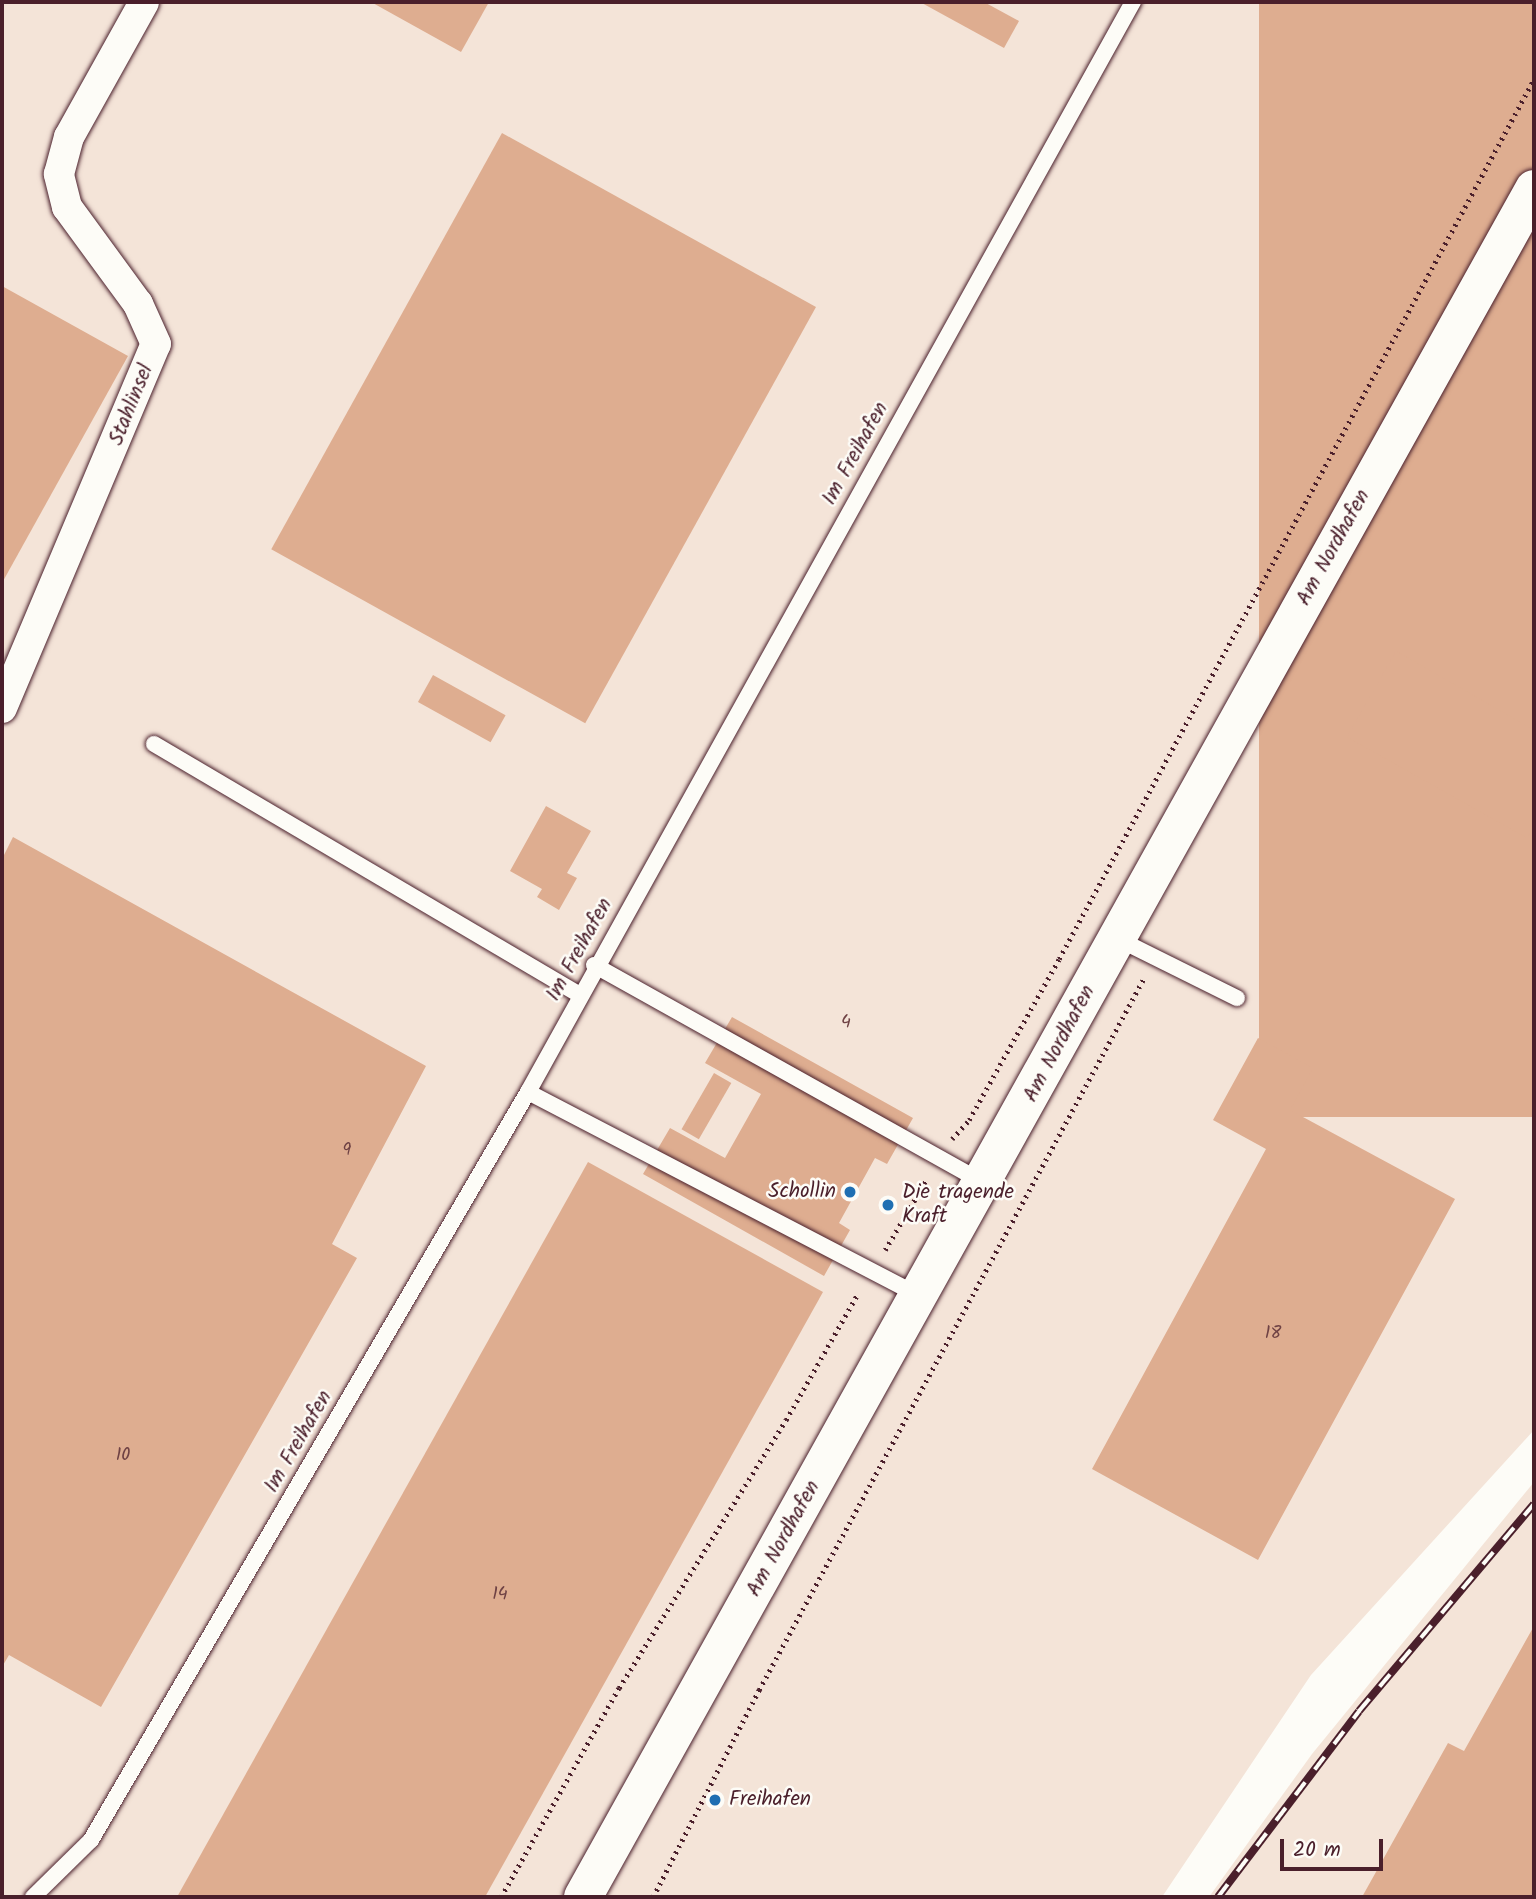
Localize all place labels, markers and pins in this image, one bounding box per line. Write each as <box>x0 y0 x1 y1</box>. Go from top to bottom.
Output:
place label: Schollin <box>768 1179 836 1205</box>
place label: Die tragende Kraft <box>902 1180 1014 1230</box>
marker: Schollin <box>842 1184 858 1200</box>
marker: Die tragende Kraft <box>880 1197 896 1213</box>
place label: Freihafen <box>729 1787 811 1813</box>
marker: Freihafen <box>707 1792 723 1808</box>

